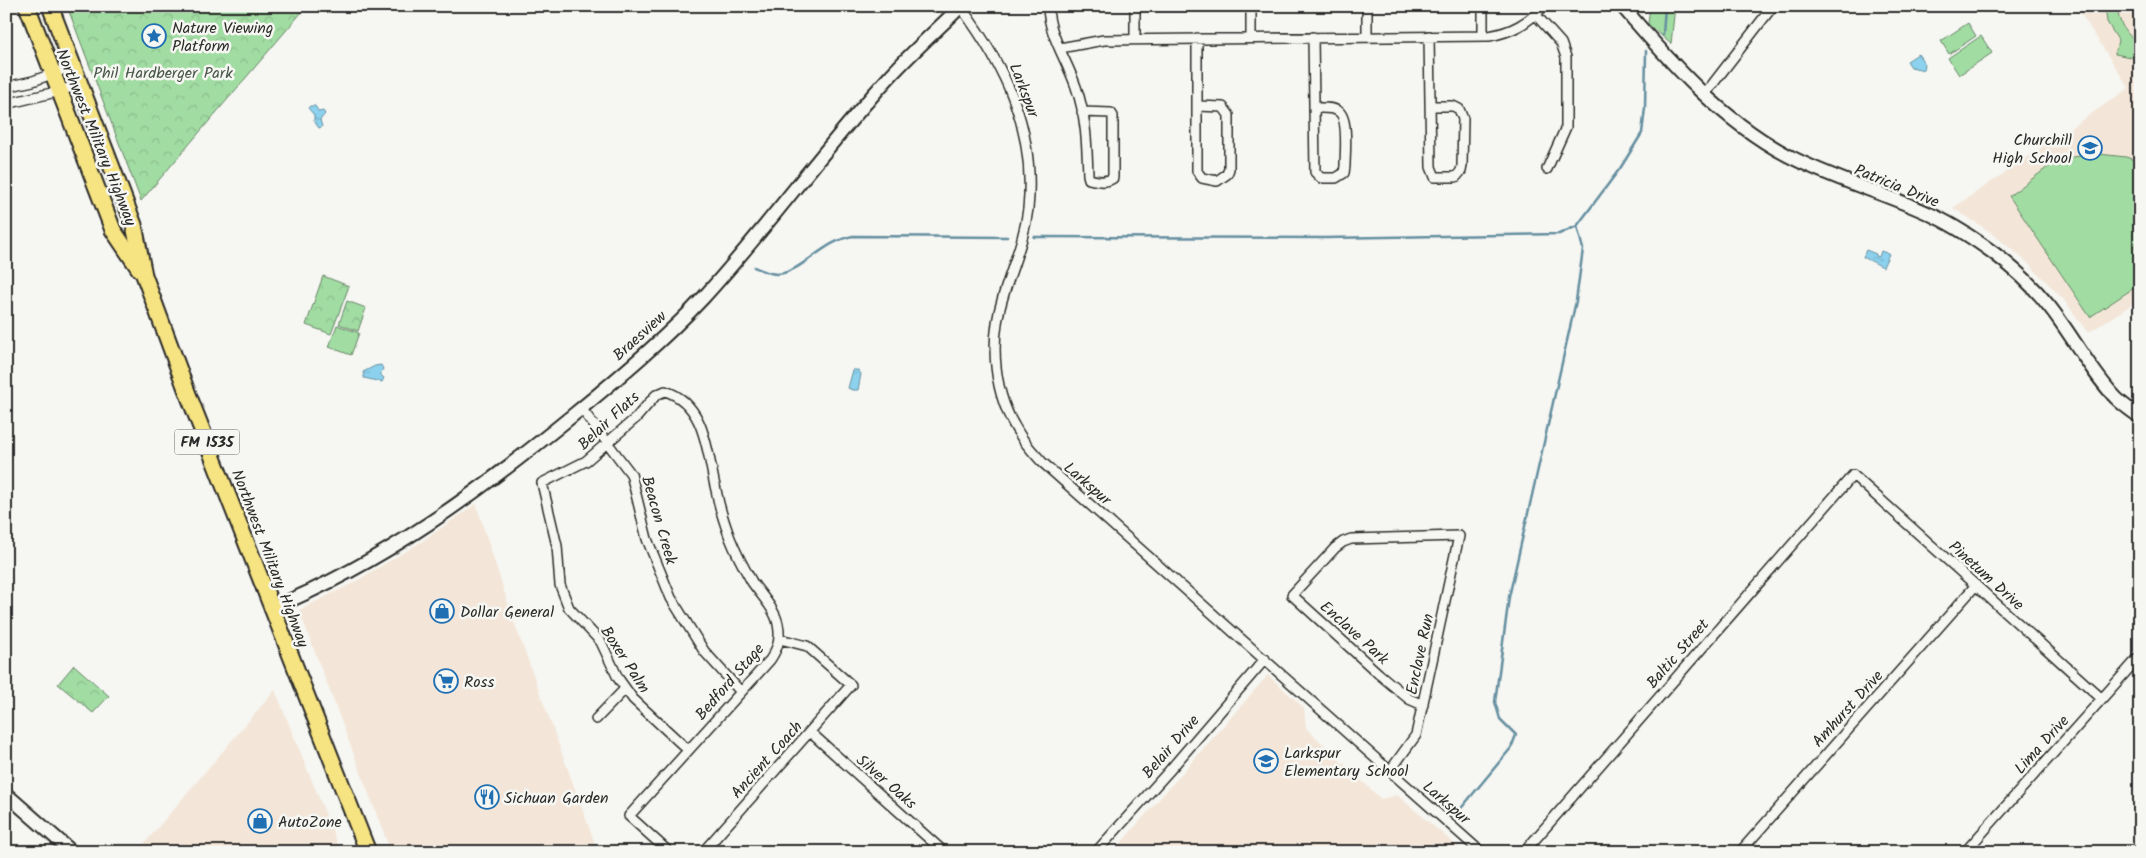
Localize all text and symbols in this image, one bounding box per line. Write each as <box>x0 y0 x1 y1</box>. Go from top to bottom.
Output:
place label: Nature Viewing Platform <box>172 16 273 59</box>
place icon: Nature Viewing Platform <box>141 23 167 49</box>
street label: Northwest Military Highway <box>49 45 143 230</box>
street label: Larkspur <box>1002 60 1046 123</box>
park label: Phil Hardberger Park <box>93 61 233 86</box>
place label: Churchill High School <box>1992 128 2072 171</box>
school or university icon: Churchill High School <box>2077 135 2103 161</box>
street label: Patricia Drive <box>1850 158 1943 215</box>
street label: Braesview <box>607 305 673 367</box>
street label: Belair Flats <box>572 386 646 457</box>
road number: FM 1535 <box>174 430 240 454</box>
street label: Larkspur <box>1057 456 1118 513</box>
street label: Northwest Military Highway <box>224 466 315 652</box>
street label: Beacon Creek <box>634 473 683 568</box>
street label: Pinetum Drive <box>1942 535 2030 617</box>
street label: Enclave Park <box>1314 595 1395 671</box>
shop icon: Dollar General <box>429 598 455 624</box>
place label: Dollar General <box>460 600 554 625</box>
street label: Enclave Run <box>1400 611 1441 697</box>
street label: Baltic Street <box>1641 613 1716 695</box>
street label: Boxer Palm <box>594 621 656 699</box>
street label: Bedford Stage <box>689 638 771 726</box>
street label: Amhurst Drive <box>1806 665 1890 753</box>
supermarket icon: Ross <box>433 668 459 694</box>
place label: Ross <box>464 670 494 695</box>
street label: Belair Drive <box>1136 709 1206 785</box>
street label: Lima Drive <box>2009 710 2076 780</box>
street label: Ancient Coach <box>725 715 809 805</box>
place label: Larkspur Elementary School <box>1284 741 1409 784</box>
school or university icon: Larkspur Elementary School <box>1253 748 1279 774</box>
street label: Silver Oaks <box>850 749 922 816</box>
street label: Larkspur <box>1416 775 1477 832</box>
restaurant icon: Sichuan Garden <box>474 784 500 810</box>
place label: Sichuan Garden <box>504 786 608 811</box>
shop icon: AutoZone <box>247 808 273 834</box>
place label: AutoZone <box>278 810 342 835</box>

